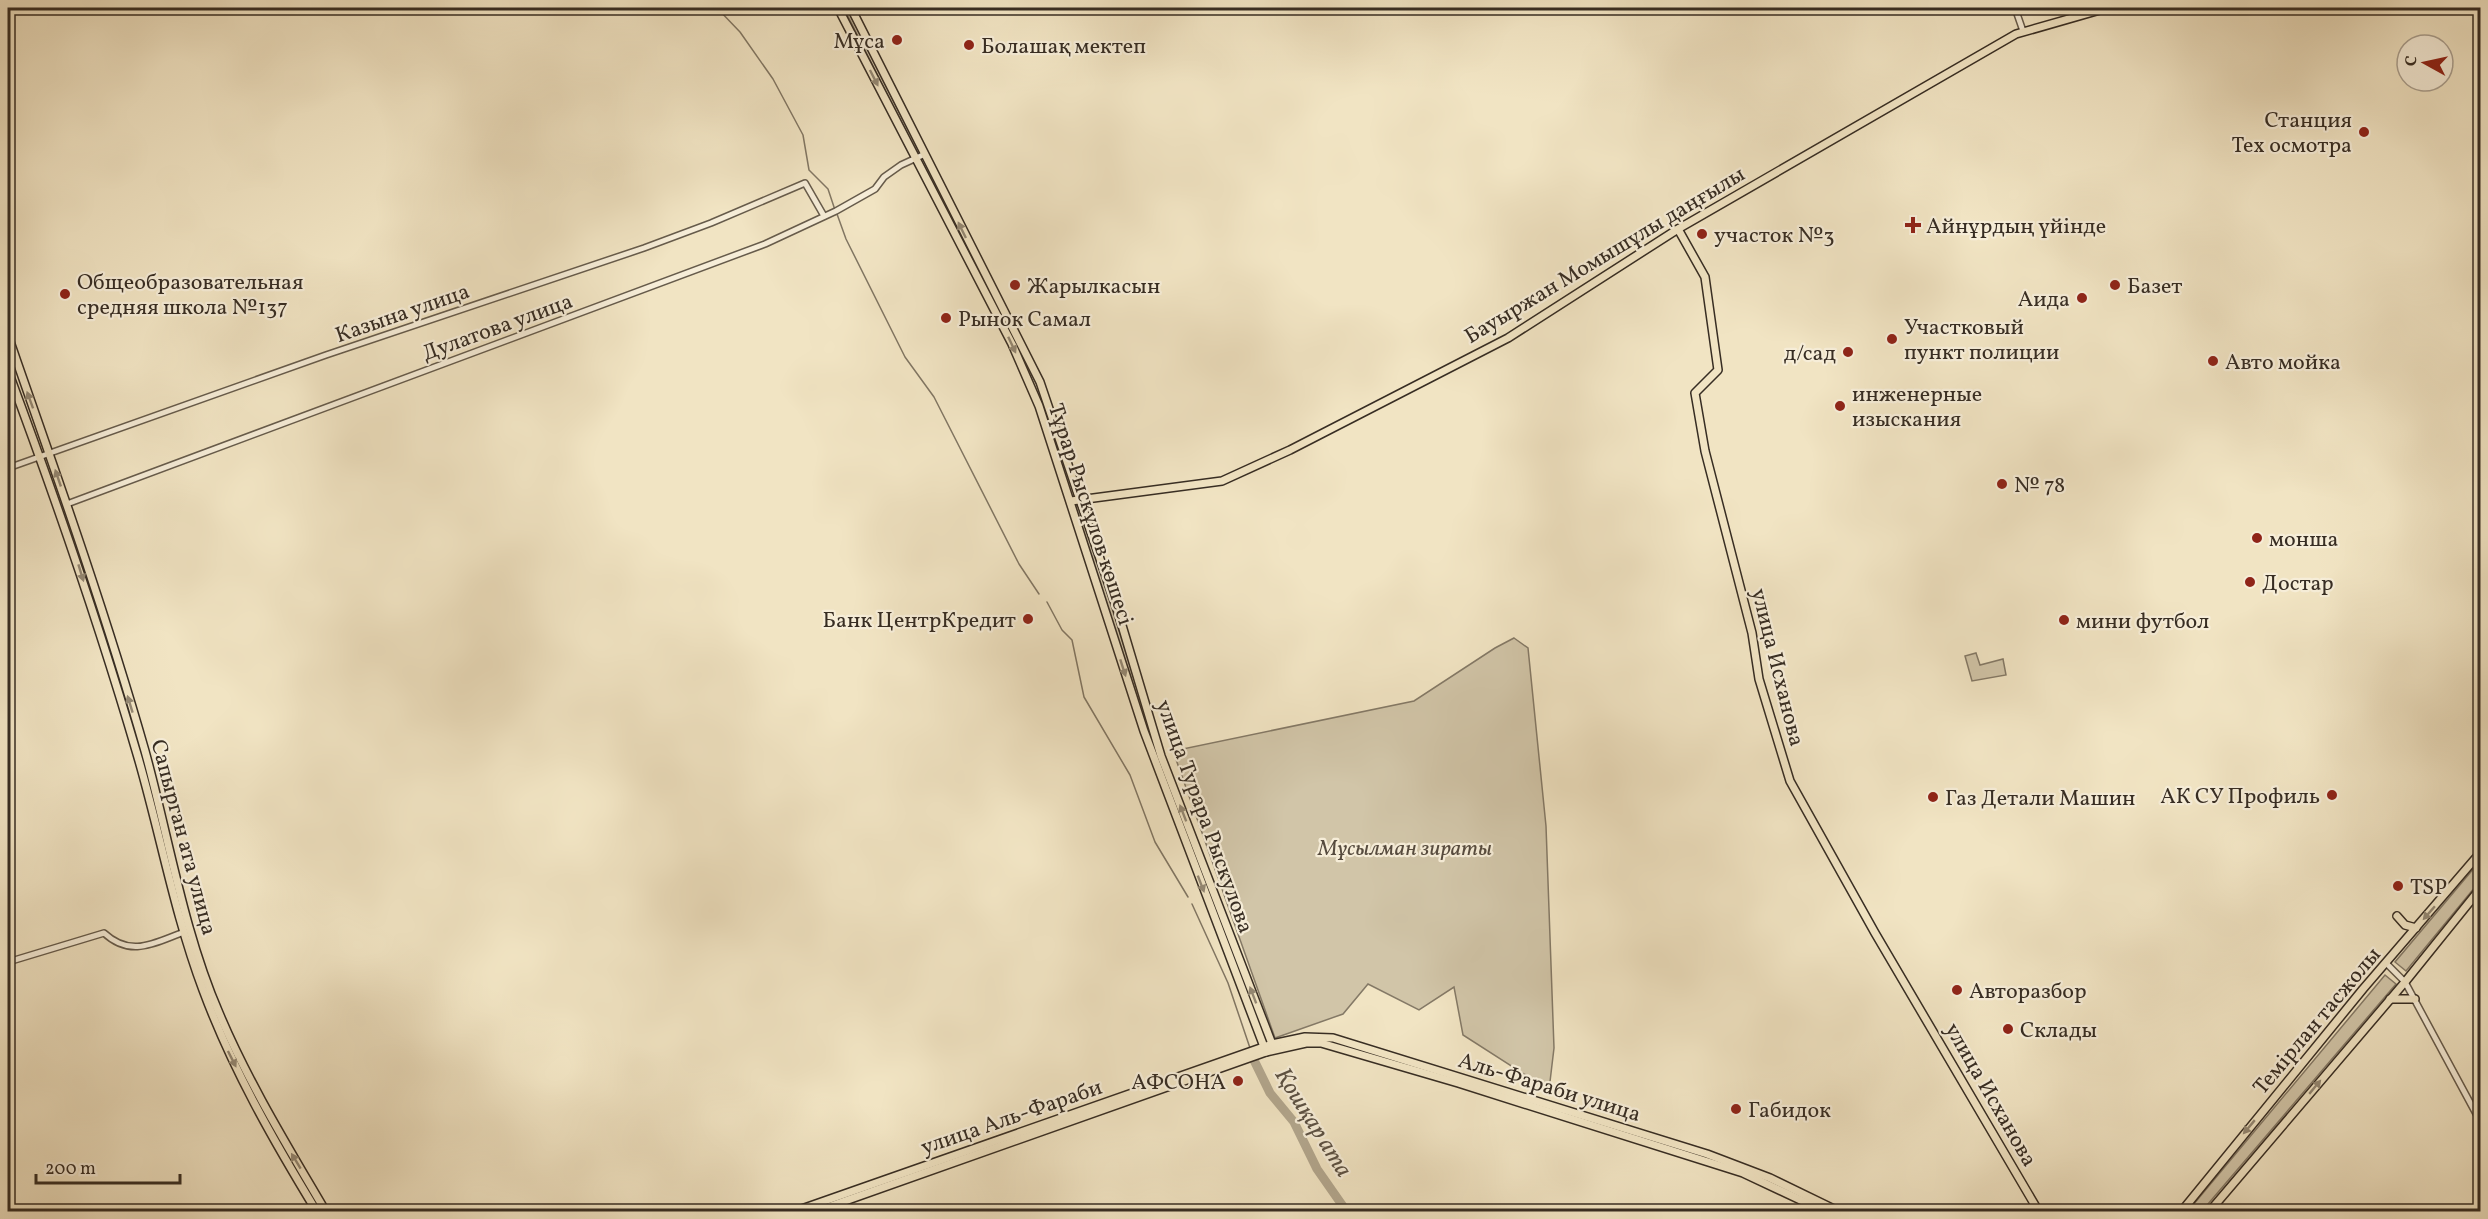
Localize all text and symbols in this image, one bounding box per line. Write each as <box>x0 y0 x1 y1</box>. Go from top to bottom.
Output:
place label: Мұса <box>833 27 885 58</box>
place label: Болашақ мектеп <box>981 32 1146 63</box>
marker: Мұса <box>890 33 904 47</box>
north arrow <box>2395 33 2455 93</box>
marker: Болашақ мектеп <box>962 38 976 52</box>
text: С <box>2401 55 2424 68</box>
one-way arrow <box>870 70 879 87</box>
place label: Станция Тех осмотра <box>2232 106 2352 162</box>
marker: Станция Тех осмотра <box>2357 125 2371 139</box>
street label: Бауыржан Момышұлы даңғылы <box>1459 160 1752 352</box>
place label: Айнұрдың үйінде <box>1926 212 2106 243</box>
marker: Айнұрдың үйінде <box>1904 216 1922 234</box>
one-way arrow <box>957 221 966 238</box>
place label: участок №3 <box>1714 221 1835 252</box>
marker: участок №3 <box>1695 227 1709 241</box>
place label: Общеобразовательная средняя школа №137 <box>77 268 303 324</box>
place label: Жарылкасын <box>1027 272 1160 303</box>
place label: Базет <box>2127 272 2182 303</box>
street label: Казына улица <box>331 277 474 352</box>
marker: Жарылкасын <box>1008 278 1022 292</box>
marker: Базет <box>2108 278 2122 292</box>
place label: Аида <box>2018 285 2070 316</box>
marker: Общеобразовательная средняя школа №137 <box>58 287 72 301</box>
street label: Дулатова улица <box>418 287 578 370</box>
marker: Аида <box>2075 291 2089 305</box>
place label: Рынок Самал <box>958 305 1091 336</box>
marker: Рынок Самал <box>939 311 953 325</box>
place label: Участковый пункт полиции <box>1904 313 2059 369</box>
marker: Участковый пункт полиции <box>1885 332 1899 346</box>
one-way arrow <box>1008 336 1017 353</box>
place label: д/сад <box>1784 339 1837 370</box>
marker: д/сад <box>1841 345 1855 359</box>
place label: Авто мойка <box>2225 348 2341 379</box>
marker: Авто мойка <box>2206 354 2220 368</box>
place label: инженерные изыскания <box>1852 380 1982 436</box>
one-way arrow <box>25 391 35 409</box>
marker: инженерные изыскания <box>1833 399 1847 413</box>
street label: Тұрар Рыскұлов көшесі <box>1039 400 1140 630</box>
one-way arrow <box>52 469 62 487</box>
place label: № 78 <box>2014 471 2065 502</box>
marker: № 78 <box>1995 477 2009 491</box>
place label: монша <box>2269 525 2338 556</box>
marker: монша <box>2250 531 2264 545</box>
one-way arrow <box>76 564 86 582</box>
place label: Достар <box>2262 569 2334 600</box>
marker: Достар <box>2243 575 2257 589</box>
street label: улица Исханова <box>1742 585 1811 750</box>
place label: Банк ЦентрКредит <box>823 606 1016 637</box>
place label: мини футбол <box>2076 607 2209 638</box>
marker: Банк ЦентрКредит <box>1021 612 1035 626</box>
marker: мини футбол <box>2057 613 2071 627</box>
one-way arrow <box>1119 659 1128 677</box>
one-way arrow <box>125 695 134 713</box>
street label: улица Турара Рыскулова <box>1147 696 1260 938</box>
street label: Сапырган ата улица <box>142 736 224 939</box>
place label: АК СУ Профиль <box>2160 782 2320 813</box>
place label: Газ Детали Машин <box>1945 784 2135 815</box>
marker: АК СУ Профиль <box>2325 788 2339 802</box>
marker: Газ Детали Машин <box>1926 790 1940 804</box>
one-way arrow <box>1178 804 1187 822</box>
park label: Мұсылман зираты <box>1317 834 1492 865</box>
place label: TSP <box>2410 873 2447 904</box>
one-way arrow <box>1197 875 1206 893</box>
marker: TSP <box>2391 879 2405 893</box>
one-way arrow <box>2423 905 2436 920</box>
street label: Темірлан тасжолы <box>2247 941 2389 1102</box>
place label: Авторазбор <box>1969 977 2087 1008</box>
marker: Авторазбор <box>1950 983 1964 997</box>
one-way arrow <box>1248 986 1257 1004</box>
place label: Склады <box>2020 1016 2097 1047</box>
street label: улица Исханова <box>1936 1017 2044 1173</box>
marker: Склады <box>2001 1022 2015 1036</box>
street label: Аль-Фараби улица <box>1454 1046 1644 1131</box>
one-way arrow <box>227 1051 236 1068</box>
water label: Қошқар ата <box>1265 1062 1360 1185</box>
place label: АФСОНА <box>1131 1068 1226 1099</box>
street label: улица Аль-Фараби <box>917 1073 1107 1164</box>
marker: АФСОНА <box>1231 1074 1245 1088</box>
one-way arrow <box>2309 1079 2322 1095</box>
place label: Габидок <box>1748 1096 1831 1127</box>
marker: Габидок <box>1729 1102 1743 1116</box>
one-way arrow <box>2243 1119 2256 1135</box>
scale bar <box>36 1147 180 1185</box>
one-way arrow <box>291 1153 302 1169</box>
text: 200 m <box>45 1157 96 1182</box>

